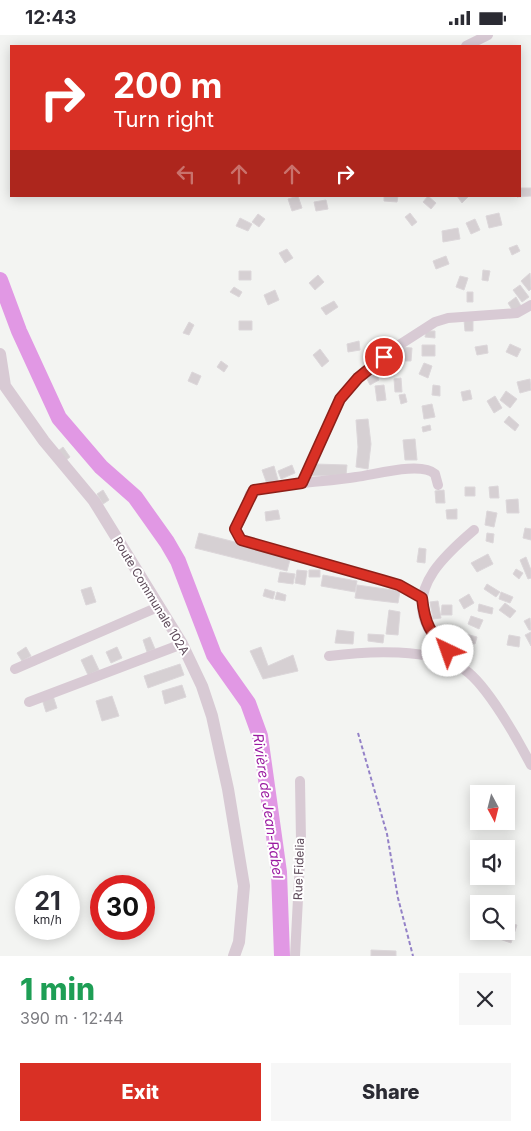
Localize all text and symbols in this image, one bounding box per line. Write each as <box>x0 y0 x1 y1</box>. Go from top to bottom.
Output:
text: 12:43 <box>25 6 77 29</box>
text: 200 m <box>113 64 222 106</box>
icon: right <box>30 65 95 130</box>
text: Turn right <box>113 106 214 132</box>
icon: left <box>172 160 200 188</box>
icon: ahead <box>225 160 253 188</box>
icon: ahead <box>278 160 306 188</box>
icon: right <box>331 160 359 188</box>
pin <box>363 336 405 378</box>
icon: arrive <box>370 343 398 371</box>
street label: Route Communale 102A <box>110 534 193 658</box>
position arrow <box>421 624 473 676</box>
water label: Rivière de Jean-Rabel <box>250 732 287 880</box>
north arrow <box>470 785 515 830</box>
map controls <box>470 785 515 940</box>
street label: Rue Fidelia <box>290 838 307 900</box>
button: sound <box>470 840 515 885</box>
speed limit sign: 30 <box>90 875 155 940</box>
text: 21 <box>34 886 61 916</box>
button: search <box>470 895 515 940</box>
text: km/h <box>33 912 62 927</box>
text: 1 min <box>20 971 95 1007</box>
button: close <box>459 973 511 1025</box>
text: 390 m · 12:44 <box>20 1008 124 1028</box>
button: Exit <box>20 1063 261 1121</box>
button: Share <box>271 1063 511 1121</box>

